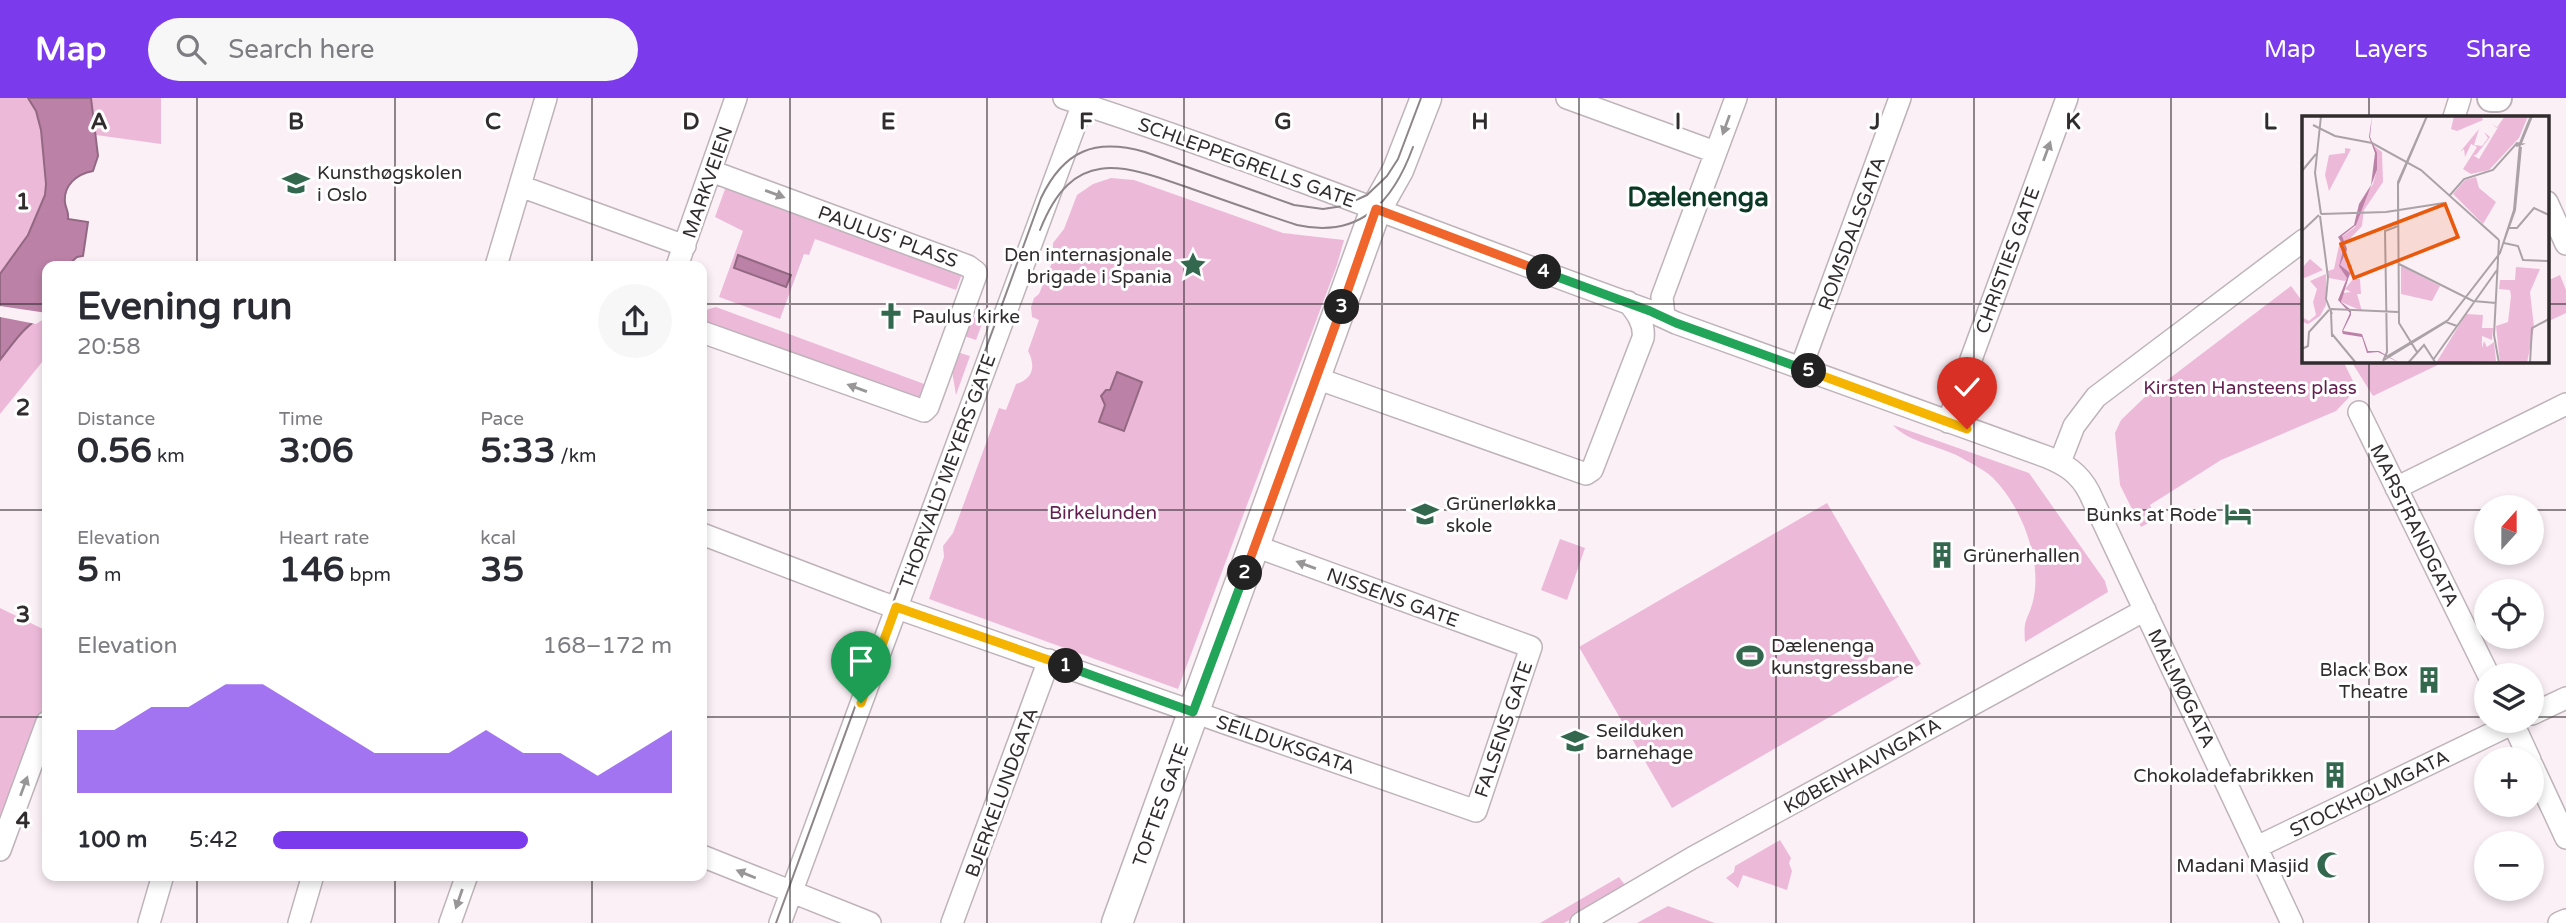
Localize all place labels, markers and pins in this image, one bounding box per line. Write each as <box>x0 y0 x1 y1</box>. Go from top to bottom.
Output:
place label: Kunsthøgskolen i Oslo <box>317 162 462 206</box>
school or university icon: Kunsthøgskolen i Oslo <box>281 168 311 198</box>
place label: Den internasjonale brigade i Spania <box>1004 244 1172 288</box>
place icon: Den internasjonale brigade i Spania <box>1178 250 1208 280</box>
pin: 4 <box>1526 254 1562 290</box>
pin: 3 <box>1324 290 1360 325</box>
church icon: Paulus kirke <box>876 301 906 331</box>
place label: Paulus kirke <box>912 306 1020 328</box>
pin: 5 <box>1792 354 1826 388</box>
pin <box>1937 357 1997 429</box>
place label: Grünerløkka skole <box>1446 493 1556 537</box>
school or university icon: Grünerløkka skole <box>1410 499 1440 529</box>
hotel icon: Bunks at Rode <box>2223 499 2253 529</box>
place label: Bunks at Rode <box>2086 504 2217 526</box>
building icon: Grünerhallen <box>1927 540 1957 570</box>
place label: Grünerhallen <box>1963 545 2080 567</box>
pin: 2 <box>1228 556 1262 590</box>
pin <box>831 631 891 703</box>
place label: Dælenenga kunstgressbane <box>1771 635 1914 679</box>
sports icon: Dælenenga kunstgressbane <box>1735 641 1765 671</box>
pin: 1 <box>1048 648 1084 684</box>
place label: Black Box Theatre <box>2319 659 2408 703</box>
building icon: Black Box Theatre <box>2414 665 2444 695</box>
place label: Seilduken barnehage <box>1596 720 1693 764</box>
school or university icon: Seilduken barnehage <box>1560 726 1590 756</box>
building icon: Chokoladefabrikken <box>2320 760 2350 790</box>
place label: Chokoladefabrikken <box>2133 765 2314 787</box>
mosque icon: Madani Masjid <box>2315 850 2345 880</box>
place label: Madani Masjid <box>2176 855 2309 877</box>

